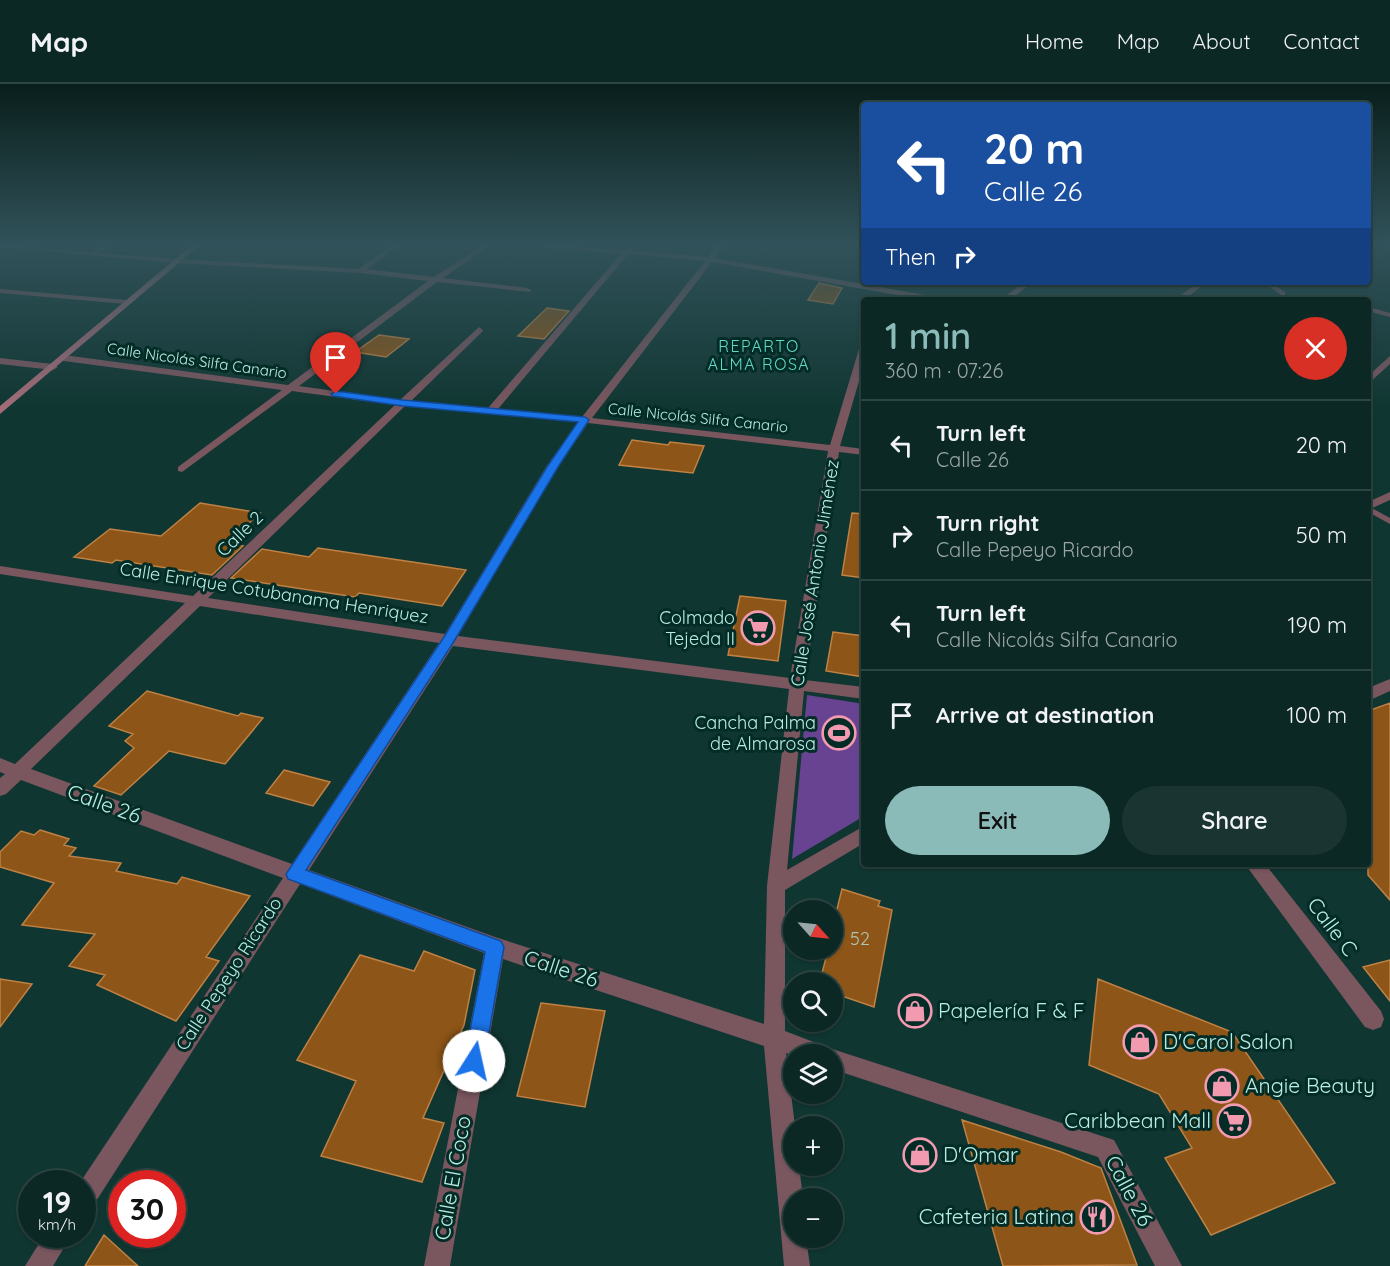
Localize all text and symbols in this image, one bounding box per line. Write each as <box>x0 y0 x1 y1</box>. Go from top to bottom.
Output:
text: Map <box>30 24 88 59</box>
text: Home <box>1025 28 1084 54</box>
text: Map <box>1117 28 1160 54</box>
text: About <box>1193 28 1251 54</box>
text: Contact <box>1284 28 1360 54</box>
text: 20 m <box>984 122 1084 175</box>
icon: left <box>885 126 963 204</box>
text: Calle 26 <box>984 174 1082 208</box>
icon: right <box>948 240 981 273</box>
text: Then <box>885 243 936 271</box>
text: 1 min <box>885 313 971 358</box>
button: close <box>1284 317 1347 380</box>
pin <box>310 332 361 394</box>
district label: REPARTO ALMA ROSA <box>708 336 810 374</box>
street label: Calle Nicolás Silfa Canario <box>106 338 288 383</box>
icon: arrive <box>319 341 352 374</box>
text: 360 m · 07:26 <box>885 358 1003 383</box>
street label: Calle Nicolás Silfa Canario <box>607 399 789 436</box>
text: Turn left <box>936 419 1026 447</box>
icon: left <box>885 429 918 462</box>
text: 20 m <box>1296 431 1347 459</box>
text: Calle 26 <box>936 447 1009 472</box>
street label: Calle José Antonio Jiménez <box>785 458 844 688</box>
street label: Calle 2 <box>212 506 268 561</box>
text: Turn right <box>936 509 1040 537</box>
icon: right <box>885 519 918 552</box>
text: 50 m <box>1296 521 1347 549</box>
text: Calle Pepeyo Ricardo <box>936 537 1134 562</box>
street label: Calle Enrique Cotubanama Henriquez <box>118 557 430 628</box>
text: Turn left <box>936 599 1026 627</box>
place label: Colmado Tejeda II <box>659 606 735 650</box>
icon: left <box>885 609 918 642</box>
supermarket icon: Colmado Tejeda II <box>740 610 776 646</box>
text: 190 m <box>1287 611 1347 639</box>
text: Calle Nicolás Silfa Canario <box>936 627 1178 652</box>
icon: arrive <box>885 699 918 732</box>
text: Arrive at destination <box>936 701 1154 729</box>
text: 100 m <box>1287 701 1347 729</box>
place label: Cancha Palma de Almarosa <box>695 711 816 755</box>
sports icon: Cancha Palma de Almarosa <box>821 715 857 751</box>
street label: Calle 26 <box>64 778 145 828</box>
button: Exit <box>885 786 1110 855</box>
button: Share <box>1122 786 1347 855</box>
street label: Calle C <box>1302 892 1364 961</box>
street label: Calle Pepeyo Ricardo <box>170 893 287 1055</box>
north arrow <box>783 900 843 960</box>
map controls <box>783 900 843 1248</box>
house number: 52 <box>850 927 870 950</box>
street label: Calle 26 <box>521 944 602 992</box>
button: search <box>783 972 843 1032</box>
shop icon: Papelería F & F <box>897 993 933 1029</box>
place label: Papelería F & F <box>938 997 1085 1023</box>
shop icon: D'Carol Salon <box>1122 1024 1158 1060</box>
place label: D'Carol Salon <box>1163 1028 1293 1054</box>
position arrow <box>442 1029 506 1093</box>
button: layers <box>783 1044 843 1104</box>
shop icon: Angie Beauty <box>1204 1068 1240 1104</box>
place label: Angie Beauty <box>1245 1072 1375 1098</box>
supermarket icon: Caribbean Mall <box>1216 1103 1252 1139</box>
place label: Caribbean Mall <box>1064 1107 1211 1133</box>
street label: Calle El Coco <box>428 1114 476 1242</box>
button: + <box>783 1116 843 1176</box>
shop icon: D'Omar <box>902 1137 938 1173</box>
place label: D'Omar <box>943 1141 1018 1167</box>
street label: Calle 26 <box>1100 1151 1159 1230</box>
speed limit sign: 30 <box>108 1170 186 1248</box>
text: 19 <box>43 1183 71 1221</box>
button: − <box>783 1188 843 1248</box>
restaurant icon: Cafeteria Latina <box>1079 1199 1115 1235</box>
place label: Cafeteria Latina <box>919 1203 1074 1229</box>
text: km/h <box>38 1215 76 1234</box>

